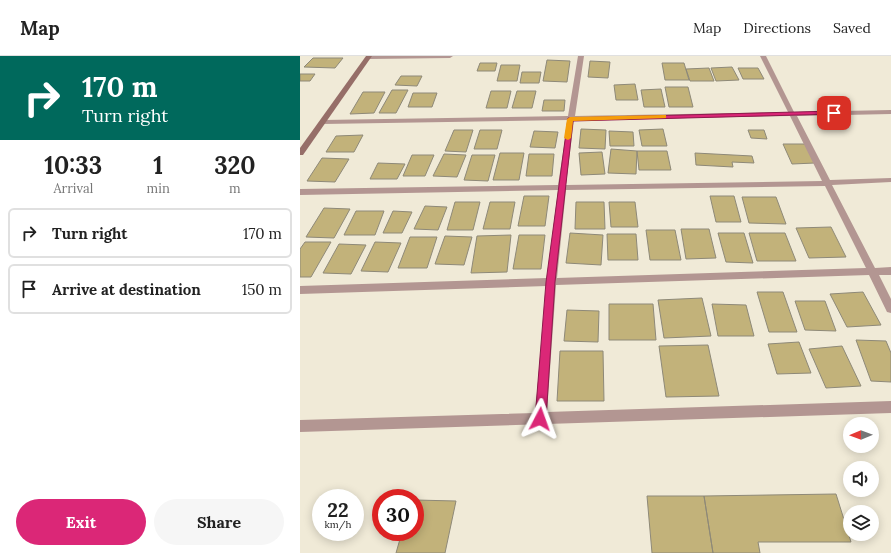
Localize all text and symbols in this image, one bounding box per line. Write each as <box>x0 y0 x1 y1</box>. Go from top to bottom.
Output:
text: Map <box>20 16 60 40</box>
text: Map <box>693 19 721 37</box>
text: Directions <box>743 19 811 37</box>
text: Saved <box>833 19 871 37</box>
text: 170 m <box>82 69 157 105</box>
icon: right <box>16 72 68 124</box>
pin <box>817 96 851 130</box>
icon: arrive <box>823 102 845 124</box>
text: Turn right <box>82 104 168 127</box>
text: 10:33 <box>44 150 102 181</box>
text: 1 <box>153 150 163 181</box>
text: 320 <box>214 150 256 181</box>
text: Arrival <box>53 180 93 197</box>
text: min <box>147 180 170 197</box>
text: m <box>229 180 241 197</box>
icon: right <box>18 222 40 244</box>
text: Turn right <box>52 224 128 243</box>
text: 170 m <box>243 224 282 243</box>
icon: arrive <box>18 278 40 300</box>
text: Arrive at destination <box>52 280 201 299</box>
text: 150 m <box>242 280 282 299</box>
position arrow <box>519 398 561 440</box>
north arrow <box>843 417 879 453</box>
map controls <box>843 417 879 541</box>
button: sound <box>843 461 879 497</box>
speed limit sign: 30 <box>372 489 424 541</box>
text: 22 <box>327 497 349 522</box>
button: Exit <box>16 499 146 545</box>
button: Share <box>154 499 284 545</box>
button: layers <box>843 505 879 541</box>
text: km/h <box>324 518 352 531</box>

